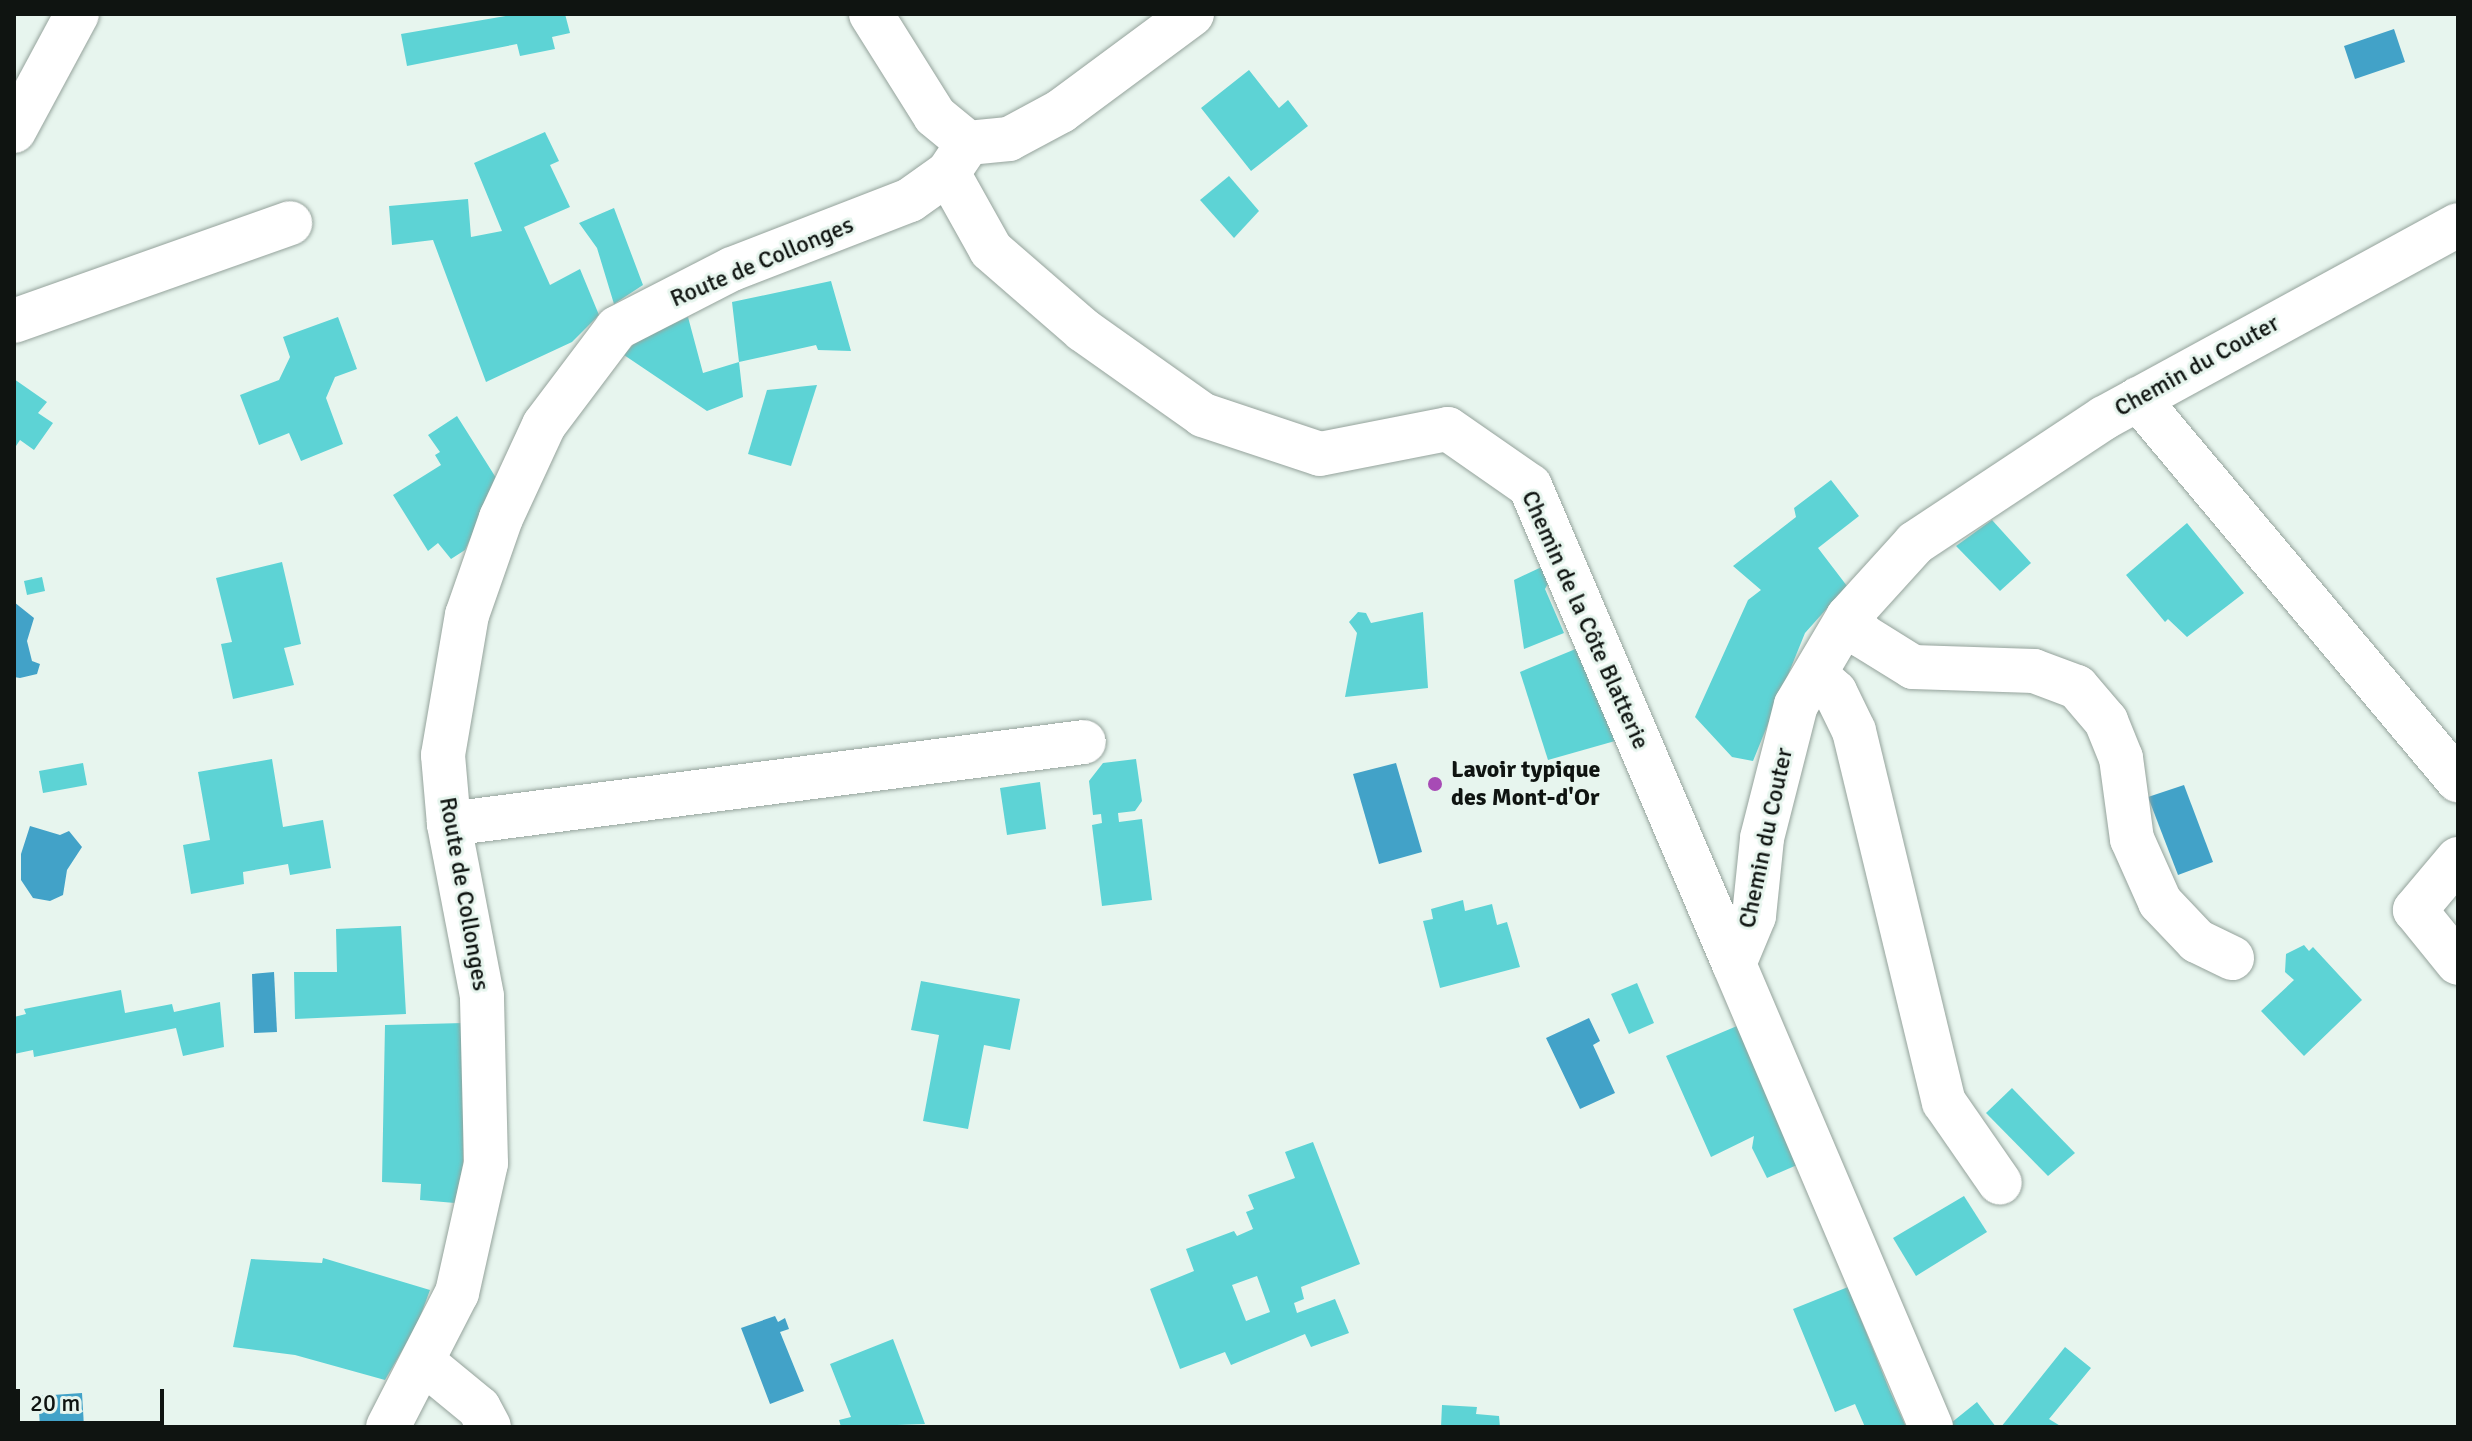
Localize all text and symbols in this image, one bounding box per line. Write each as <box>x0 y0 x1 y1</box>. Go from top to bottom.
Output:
street label: Route de Collonges <box>666 210 858 314</box>
street label: Chemin du Couter <box>2110 309 2284 423</box>
street label: Chemin de la Côte Blatterie <box>1515 486 1655 754</box>
street label: Chemin du Couter <box>1733 745 1799 931</box>
place label: Lavoir typique des Mont-d'Or <box>1451 756 1600 812</box>
marker: Lavoir typique des Mont-d'Or <box>1426 775 1444 793</box>
street label: Route de Collonges <box>433 795 495 993</box>
scale bar <box>20 1373 168 1423</box>
text: 20 m <box>30 1388 80 1418</box>

